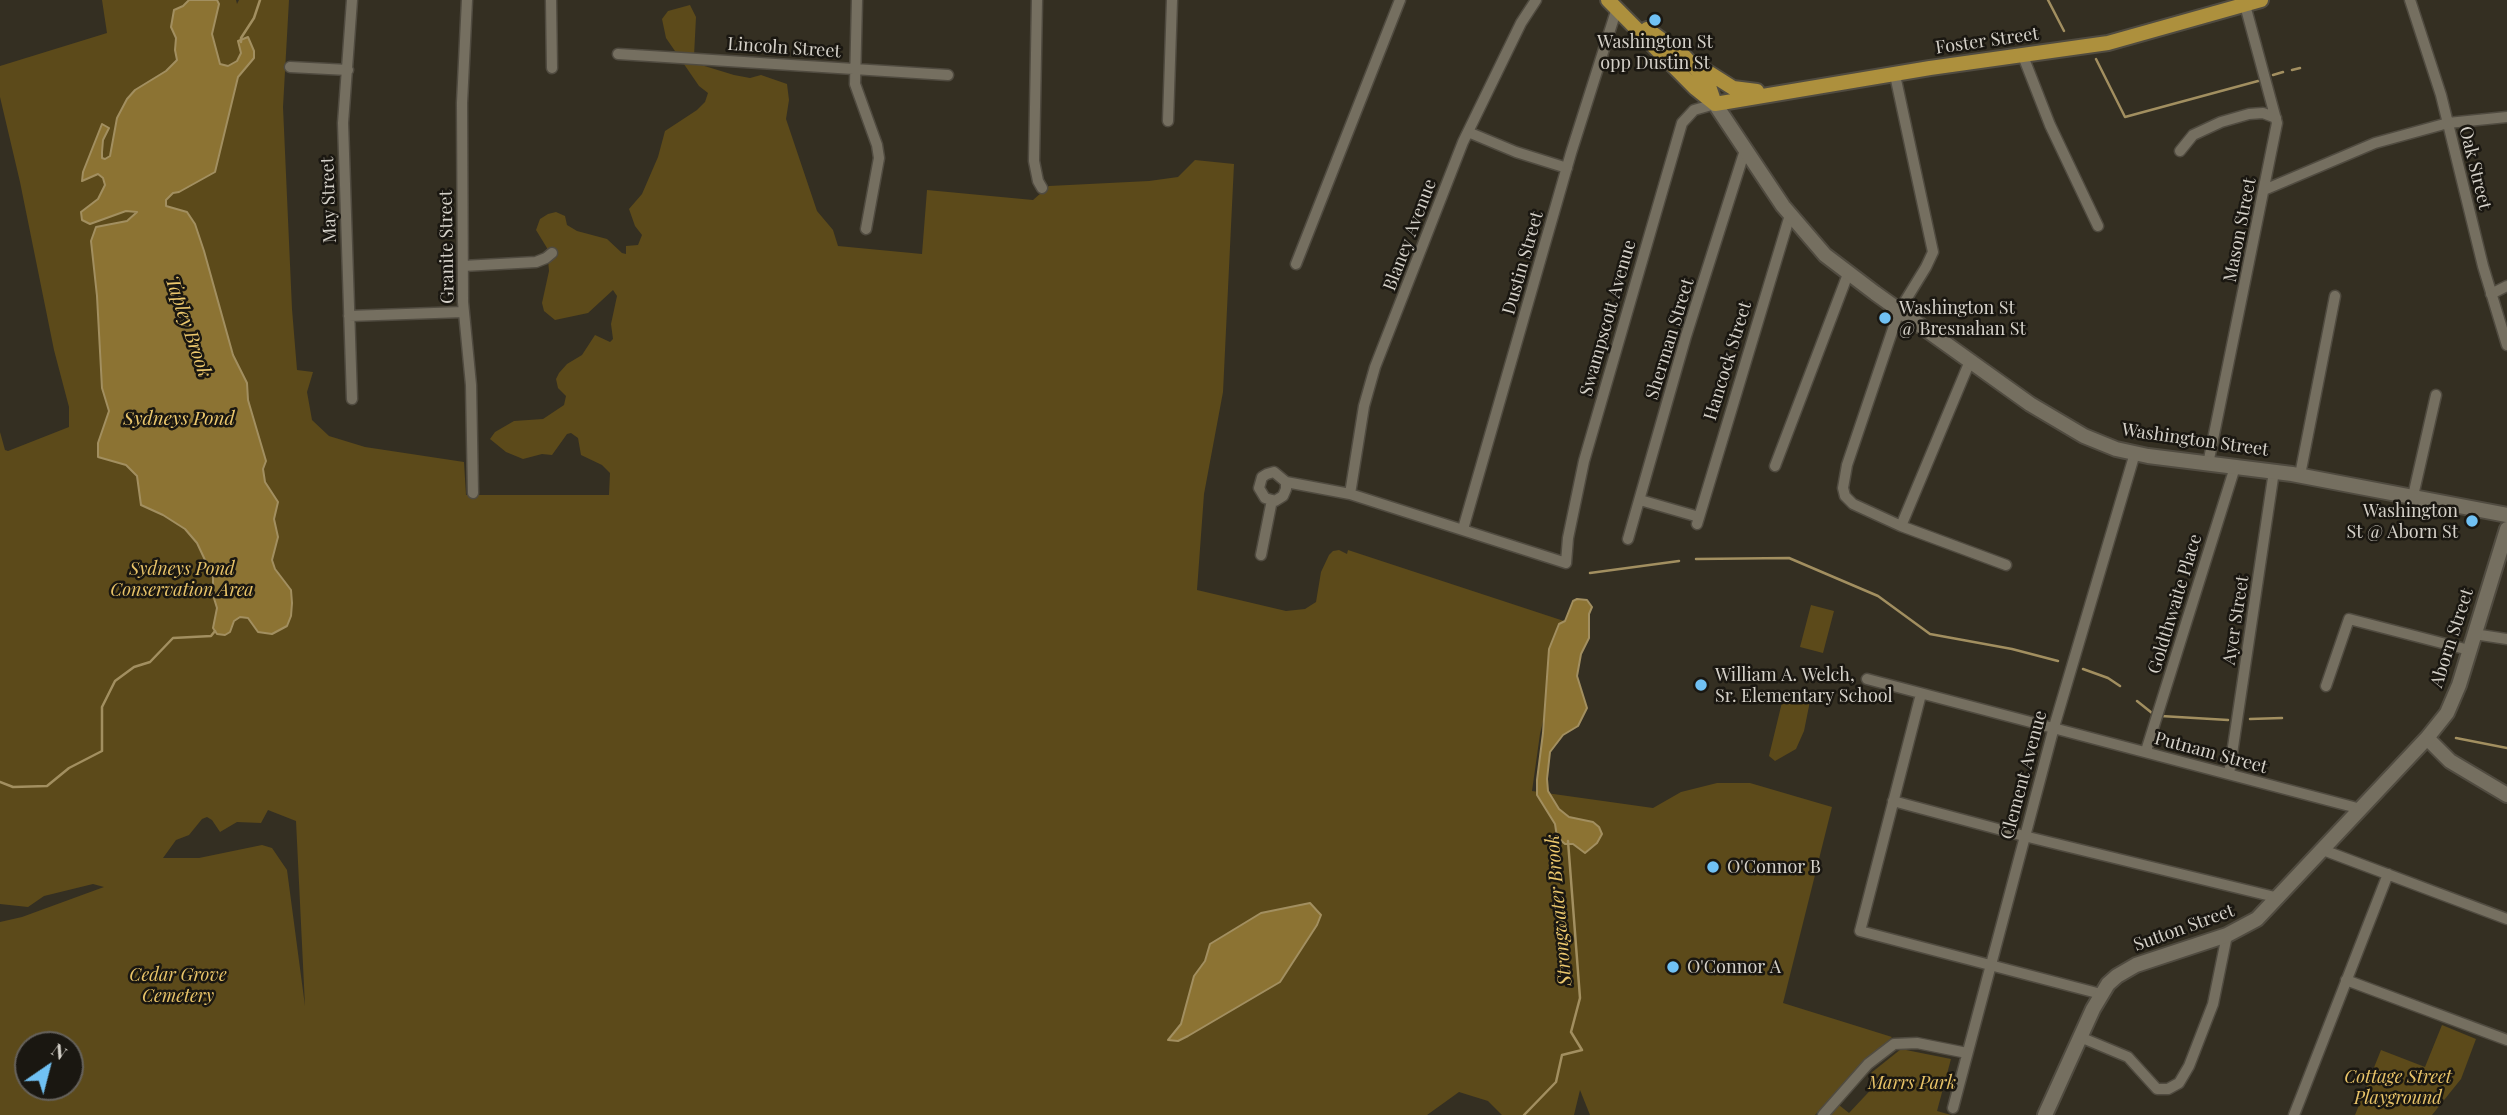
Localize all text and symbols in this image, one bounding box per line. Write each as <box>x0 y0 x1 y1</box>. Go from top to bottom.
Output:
marker: Washington St opp Dustin St <box>1647 12 1663 28</box>
street label: Foster Street <box>1934 23 2040 59</box>
place label: Washington St opp Dustin St <box>1597 31 1713 74</box>
street label: Lincoln Street <box>727 33 841 63</box>
street label: Oak Street <box>2454 124 2496 212</box>
street label: May Street <box>317 156 341 244</box>
street label: Blaney Avenue <box>1379 176 1441 294</box>
street label: Mason Street <box>2219 176 2261 284</box>
street label: Granite Street <box>435 190 459 304</box>
street label: Dustin Street <box>1498 209 1548 317</box>
street label: Swampscott Avenue <box>1575 237 1641 399</box>
water label: Tapley Brook <box>160 273 216 381</box>
street label: Sherman Street <box>1641 276 1699 402</box>
place label: Washington St @ Bresnahan St <box>1899 297 2026 340</box>
street label: Hancock Street <box>1700 299 1756 423</box>
marker: Washington St @ Bresnahan St <box>1877 310 1893 326</box>
water label: Sydneys Pond <box>123 408 235 430</box>
street label: Washington Street <box>2120 419 2270 461</box>
place label: Washington St @ Aborn St <box>2346 500 2458 542</box>
marker: Washington St @ Aborn St <box>2464 513 2480 529</box>
street label: Goldthwaite Place <box>2143 532 2207 676</box>
park label: Sydneys Pond Conservation Area <box>110 558 254 600</box>
street label: Ayer Street <box>2218 574 2254 666</box>
street label: Aborn Street <box>2426 586 2478 690</box>
place label: William A. Welch, Sr. Elementary School <box>1715 664 1893 706</box>
marker: William A. Welch, Sr. Elementary School <box>1693 677 1709 693</box>
street label: Clement Avenue <box>1996 708 2052 842</box>
street label: Putnam Street <box>2152 728 2270 778</box>
water label: Strongwater Brook <box>1541 833 1577 987</box>
place label: O'Connor B <box>1727 856 1821 878</box>
marker: O'Connor B <box>1705 859 1721 875</box>
street label: Sutton Street <box>2131 900 2237 956</box>
place label: O'Connor A <box>1687 956 1781 978</box>
marker: O'Connor A <box>1665 959 1681 975</box>
park label: Cedar Grove Cemetery <box>129 964 227 1006</box>
north arrow <box>14 1031 84 1101</box>
text: N <box>47 1036 73 1065</box>
park label: Cottage Street Playground <box>2344 1066 2452 1108</box>
park label: Marrs Park <box>1868 1072 1956 1094</box>

